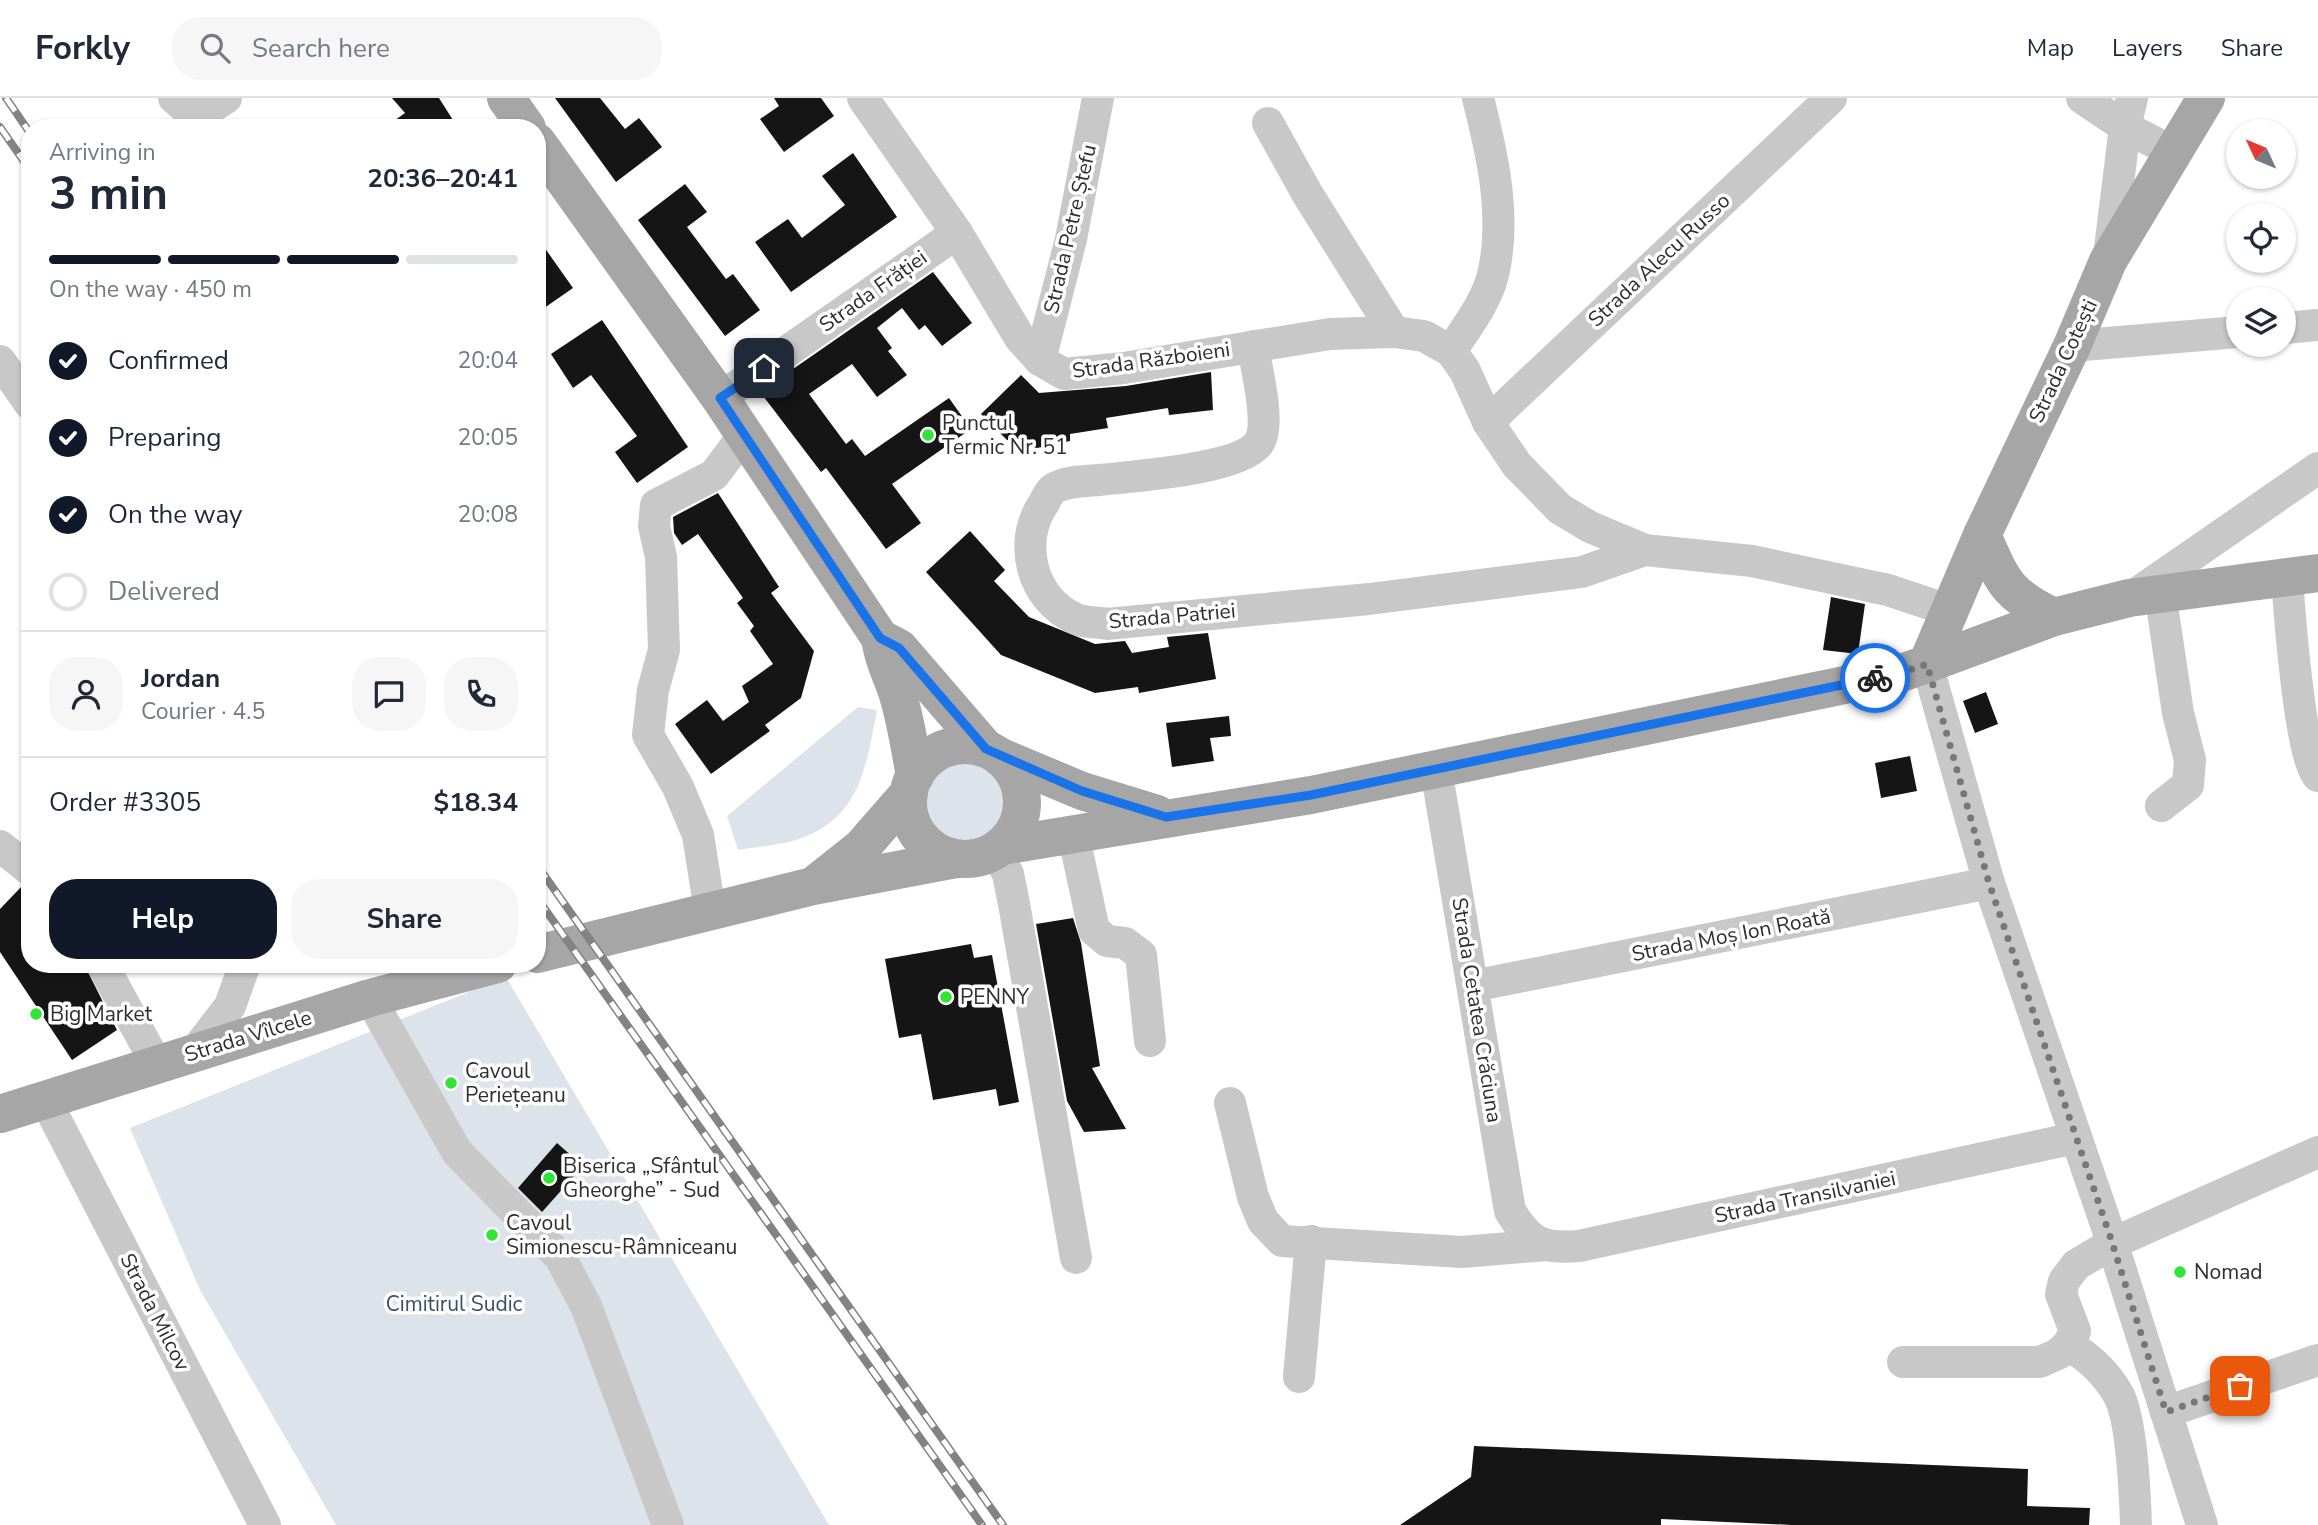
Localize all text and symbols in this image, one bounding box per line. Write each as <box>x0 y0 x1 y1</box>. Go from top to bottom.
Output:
search box <box>172 17 662 80</box>
text: Forkly <box>35 26 130 71</box>
icon: search <box>196 29 234 67</box>
text: Search here <box>252 31 390 66</box>
text: Map <box>2027 32 2074 64</box>
text: Layers <box>2112 32 2183 64</box>
text: Share <box>2221 32 2283 64</box>
north arrow <box>2226 119 2296 189</box>
map controls <box>2226 119 2296 357</box>
text: Arriving in <box>49 137 156 168</box>
street label: Strada Petre Ștefu <box>1037 142 1103 316</box>
text: 20:36–20:41 <box>367 161 518 196</box>
text: 3 min <box>49 162 168 225</box>
street label: Strada Alecu Russo <box>1582 187 1736 333</box>
button: locate <box>2226 203 2296 273</box>
street label: Strada Frăției <box>814 243 932 339</box>
text: On the way · 450 m <box>49 274 252 305</box>
button: layers <box>2226 287 2296 357</box>
street label: Strada Cotești <box>2022 295 2104 427</box>
street label: Strada Războieni <box>1070 335 1232 385</box>
pin <box>734 338 794 398</box>
icon: check <box>49 342 87 380</box>
text: Confirmed <box>108 343 229 378</box>
text: 20:04 <box>458 345 518 376</box>
icon: home <box>745 349 783 387</box>
place label: Punctul Termic Nr. 51 <box>942 409 1068 461</box>
icon: check <box>49 419 87 457</box>
text: Preparing <box>108 420 221 455</box>
text: 20:05 <box>458 422 518 453</box>
marker: Punctul Termic Nr. 51 <box>920 427 936 443</box>
icon: check <box>49 496 87 534</box>
text: On the way <box>108 497 242 532</box>
text: 20:08 <box>458 499 518 530</box>
text: Delivered <box>108 574 220 609</box>
street label: Strada Patriei <box>1107 597 1237 635</box>
courier <box>1840 643 1910 713</box>
button: person <box>49 657 123 731</box>
button: chat <box>352 657 426 731</box>
button: phone <box>444 657 518 731</box>
icon: bike <box>1856 659 1894 697</box>
text: Jordan <box>141 661 220 696</box>
text: Courier · 4.5 <box>141 696 265 727</box>
text: Order #3305 <box>49 785 201 820</box>
text: $18.34 <box>434 785 518 820</box>
button: Help <box>49 879 277 959</box>
button: Share <box>291 879 518 959</box>
street label: Strada Cetatea Crăciuna <box>1445 895 1509 1125</box>
street label: Strada Moș Ion Roată <box>1629 902 1833 968</box>
place label: PENNY <box>960 983 1030 1011</box>
marker: PENNY <box>938 989 954 1005</box>
place label: Big Market <box>50 1000 153 1028</box>
street label: Strada Vîlcele <box>181 1003 315 1069</box>
marker: Big Market <box>28 1006 44 1022</box>
place label: Cavoul Periețeanu <box>465 1057 566 1109</box>
marker: Cavoul Periețeanu <box>443 1075 459 1091</box>
place label: Biserica „Sfântul Gheorghe” - Sud <box>563 1152 720 1204</box>
street label: Strada Transilvaniei <box>1712 1164 1898 1230</box>
marker: Biserica „Sfântul Gheorghe” - Sud <box>541 1170 557 1186</box>
place label: Cavoul Simionescu-Râmniceanu <box>506 1209 737 1261</box>
marker: Cavoul Simionescu-Râmniceanu <box>484 1227 500 1243</box>
street label: Strada Milcov <box>113 1248 197 1376</box>
place label: Nomad <box>2194 1258 2263 1286</box>
marker: Nomad <box>2172 1264 2188 1280</box>
park label: Cimitirul Sudic <box>386 1290 523 1318</box>
pin <box>2210 1356 2270 1416</box>
icon: bag <box>2221 1367 2259 1405</box>

